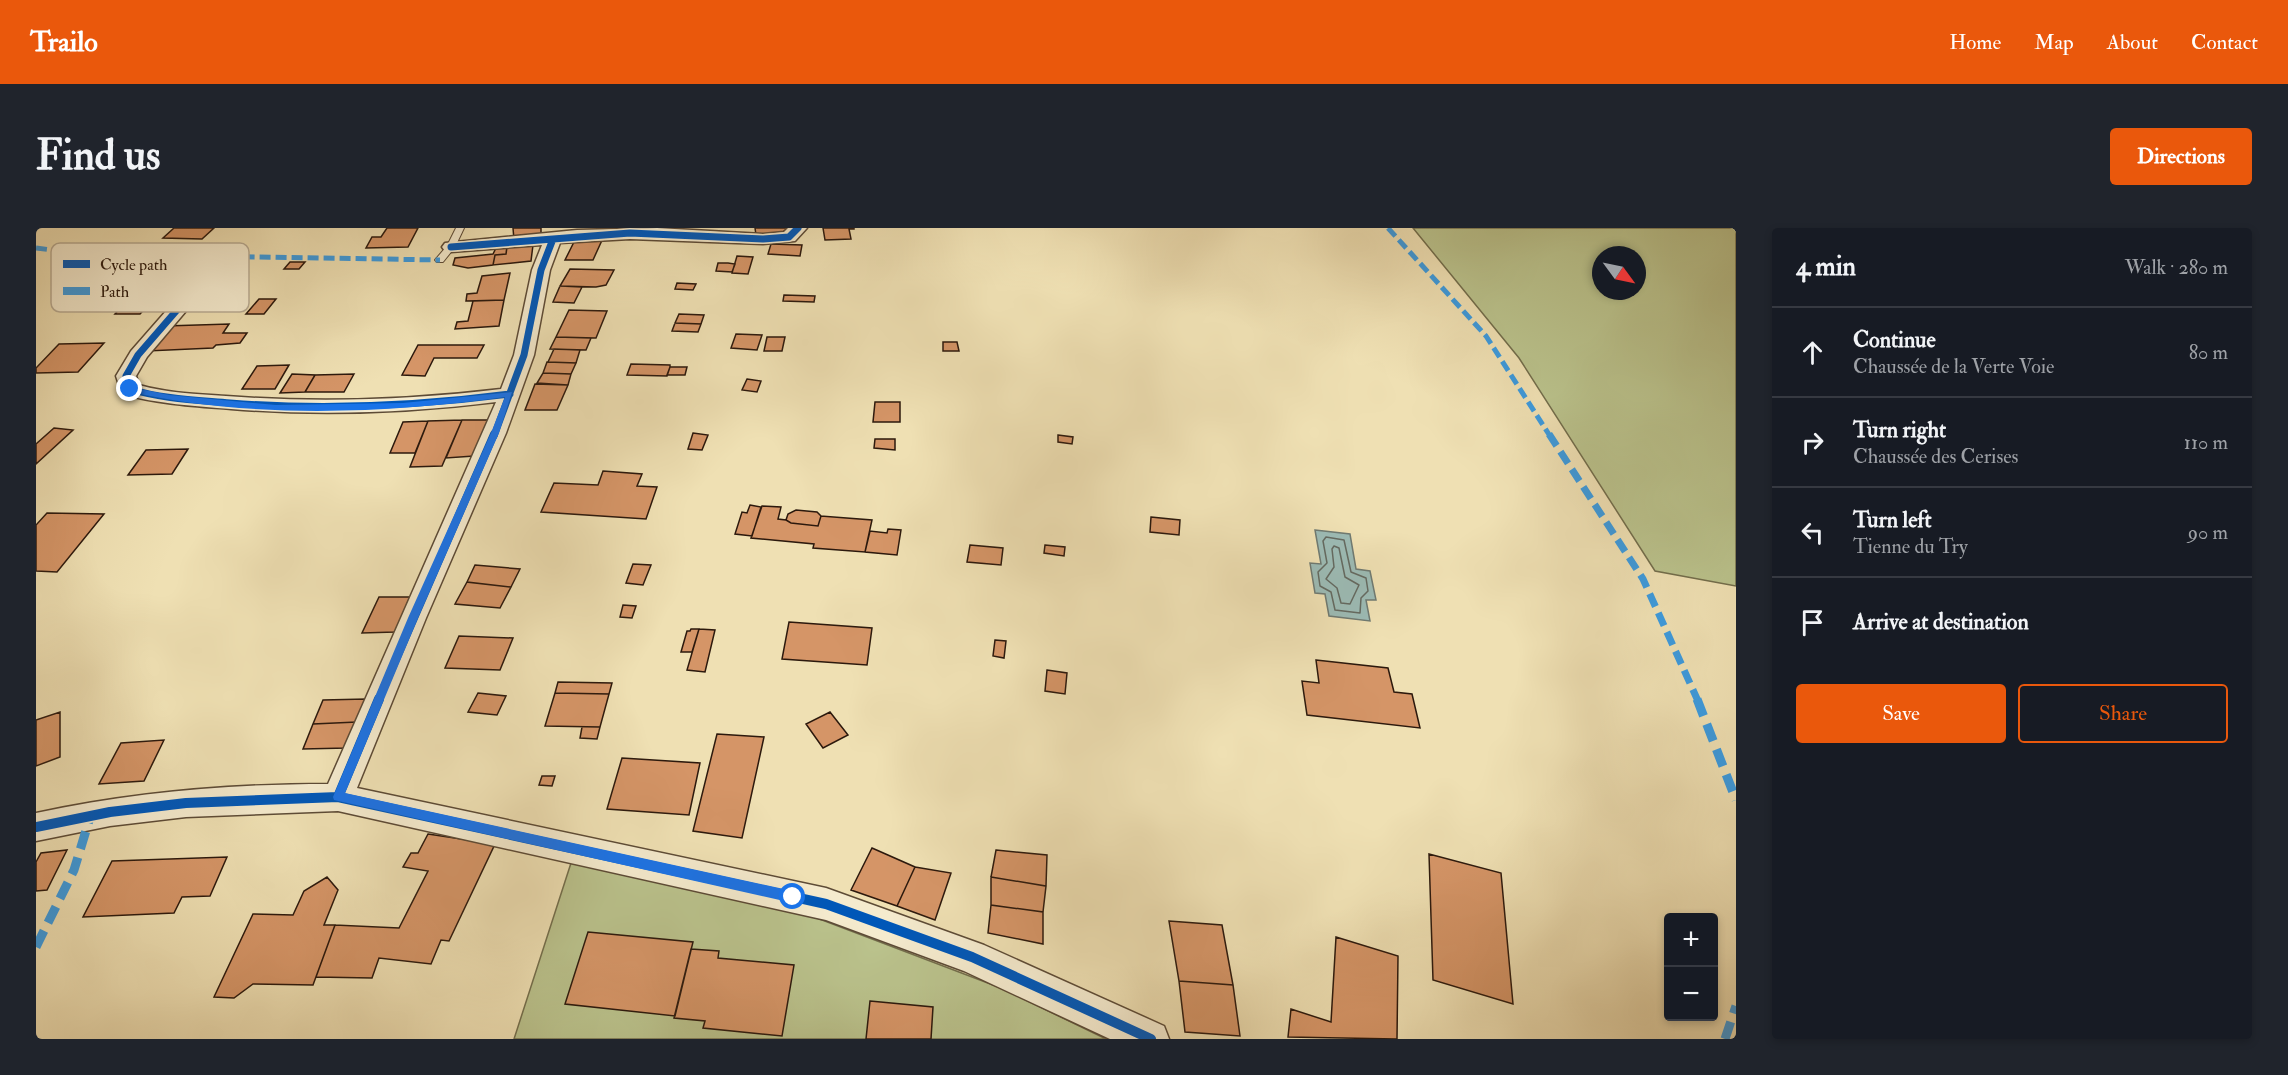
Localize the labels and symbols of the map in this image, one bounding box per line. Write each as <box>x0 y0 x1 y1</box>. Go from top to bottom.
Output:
legend <box>51 243 249 312</box>
north arrow <box>1592 246 1646 300</box>
text: Cycle path <box>100 255 168 276</box>
text: Path <box>100 282 130 302</box>
route end <box>116 375 142 401</box>
route start <box>779 883 805 909</box>

